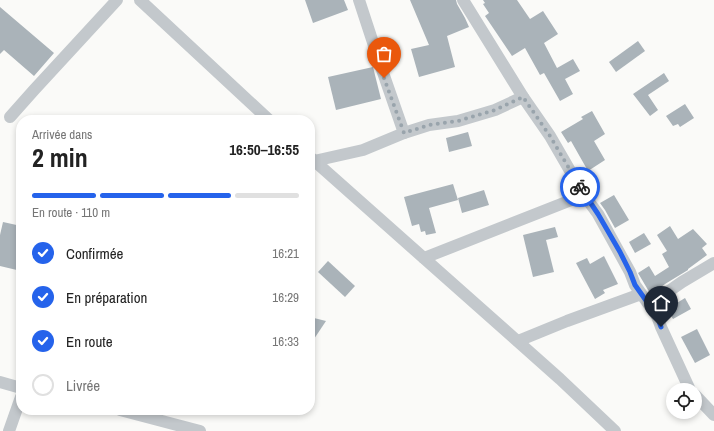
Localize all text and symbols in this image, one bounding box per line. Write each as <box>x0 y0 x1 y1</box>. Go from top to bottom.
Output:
pin <box>367 37 401 78</box>
icon: bag <box>373 43 395 65</box>
text: Arrivée dans <box>32 126 92 143</box>
text: 16:50–16:55 <box>229 139 299 160</box>
text: 2 min <box>32 140 88 175</box>
courier <box>560 167 600 207</box>
icon: bike <box>569 176 591 198</box>
text: En route · 110 m <box>32 204 110 221</box>
icon: check <box>32 242 54 264</box>
text: Confirmée <box>66 243 123 264</box>
text: 16:21 <box>272 245 299 262</box>
icon: check <box>32 286 54 308</box>
pin <box>644 286 678 327</box>
text: En préparation <box>66 287 147 308</box>
text: 16:29 <box>272 289 299 306</box>
icon: home <box>650 292 672 314</box>
icon: check <box>32 330 54 352</box>
text: En route <box>66 331 113 352</box>
text: 16:33 <box>272 333 299 350</box>
text: Livrée <box>66 375 100 396</box>
map controls <box>666 383 702 419</box>
button: locate <box>666 383 702 419</box>

